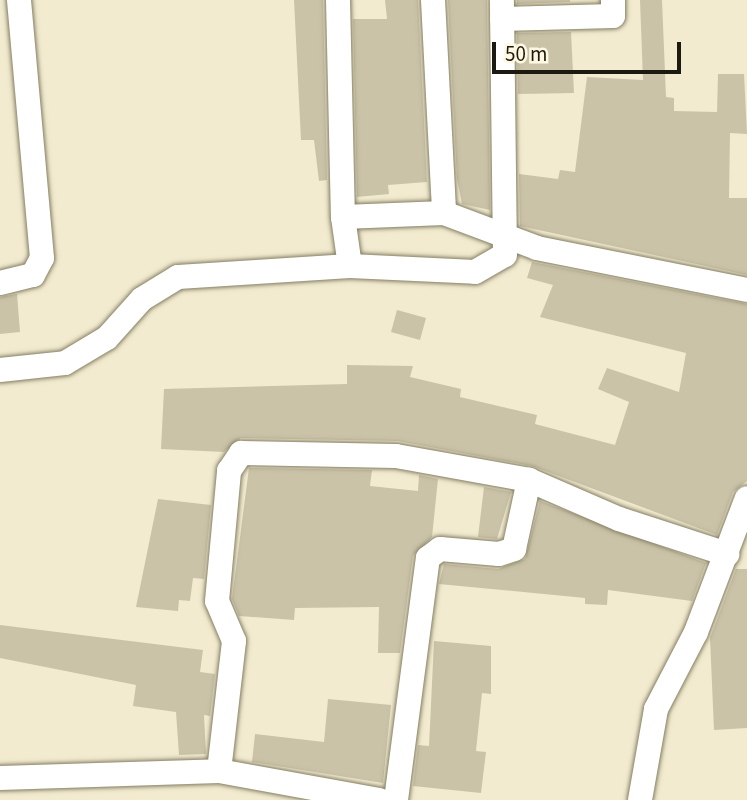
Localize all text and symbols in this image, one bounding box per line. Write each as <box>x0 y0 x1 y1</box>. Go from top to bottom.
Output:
scale bar <box>495 28 684 72</box>
text: 50 m <box>505 39 547 69</box>

